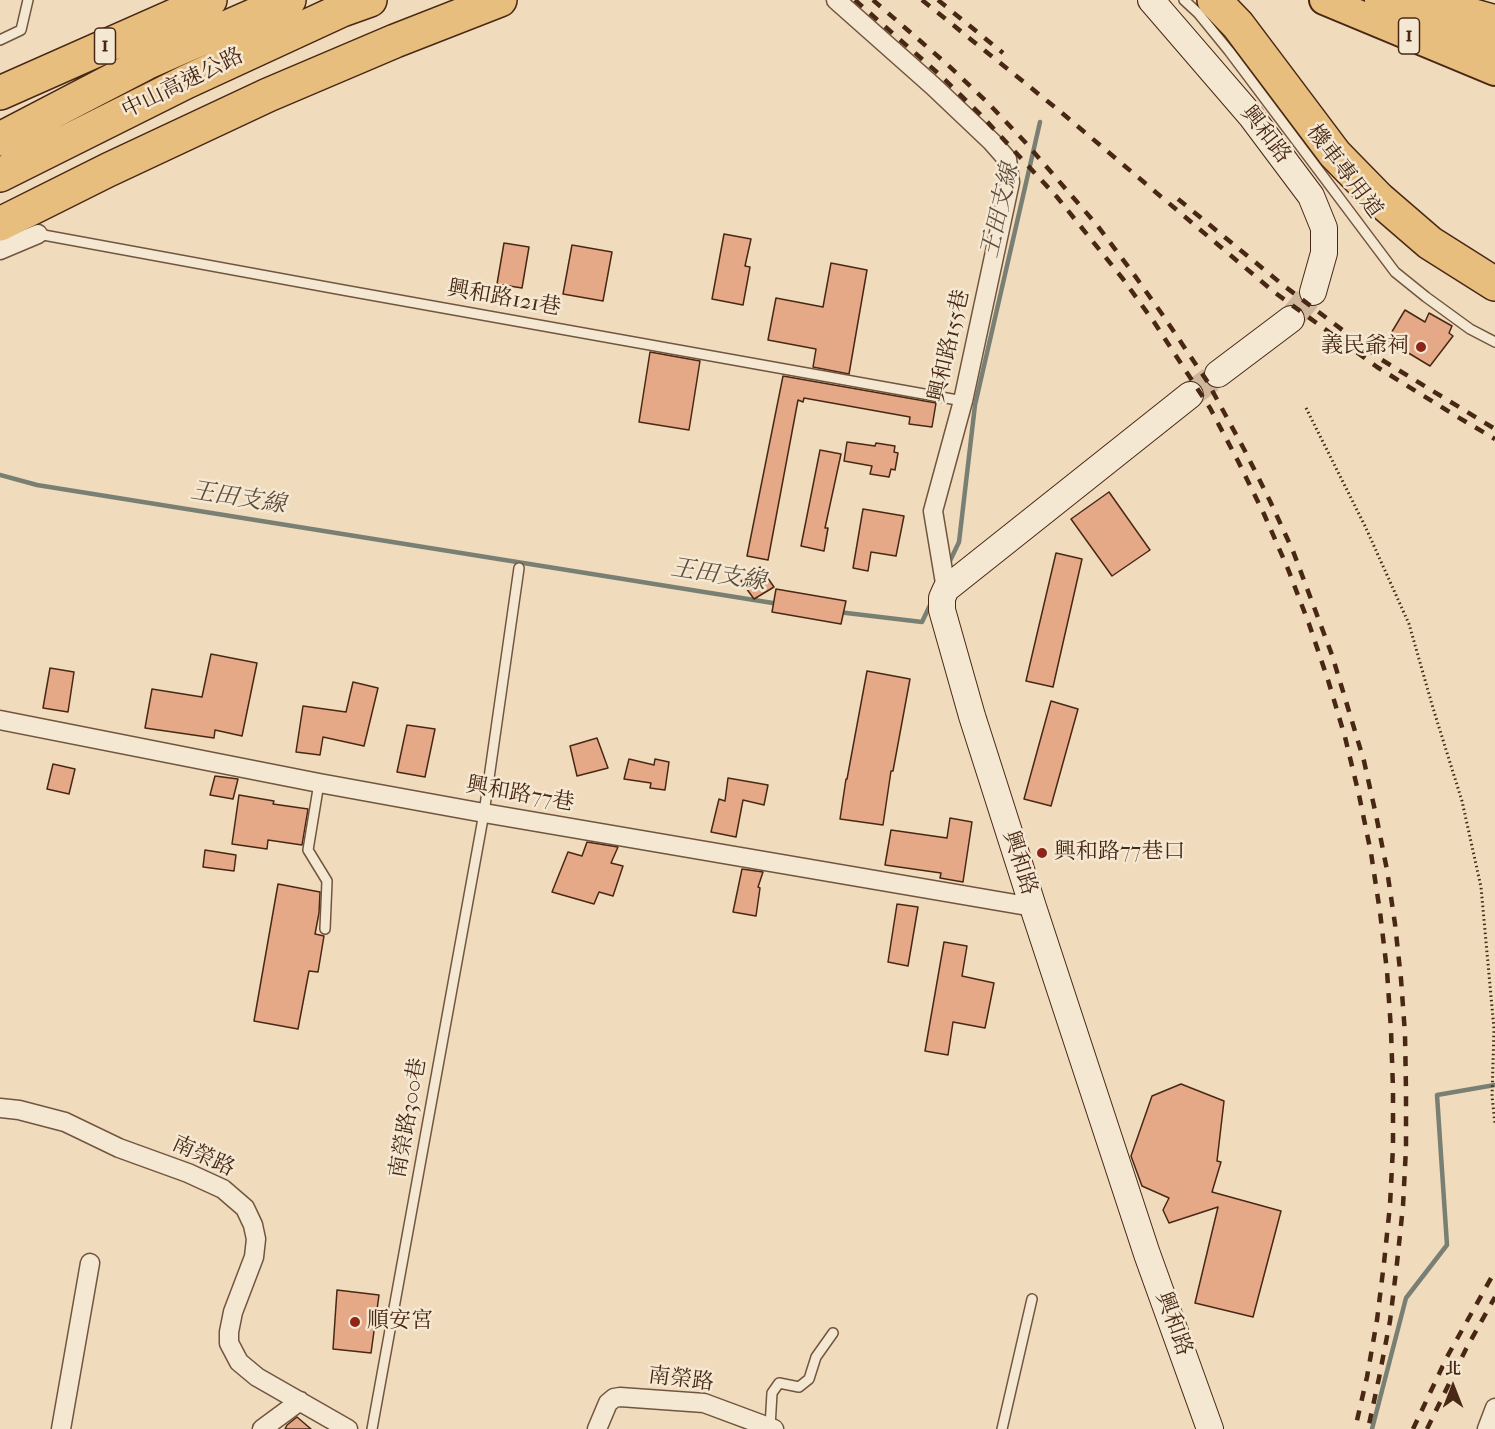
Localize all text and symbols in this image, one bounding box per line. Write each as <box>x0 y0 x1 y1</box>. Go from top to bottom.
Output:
road number: 1 <box>1398 18 1420 54</box>
road number: 1 <box>94 28 116 64</box>
street label: 中山高速公路 <box>118 43 248 125</box>
street label: 興和路 <box>1234 101 1296 169</box>
street label: 機車專用道 <box>1300 120 1388 224</box>
water label: 王田支線 <box>976 161 1026 261</box>
street label: 興和路121巷 <box>445 276 563 322</box>
street label: 興和路155巷 <box>924 287 976 405</box>
place label: 義民爺祠 <box>1321 334 1409 360</box>
marker: 義民爺祠 <box>1414 340 1428 354</box>
water label: 王田支線 <box>188 477 288 521</box>
water label: 王田支線 <box>668 554 768 598</box>
street label: 興和路77巷 <box>464 773 576 817</box>
street label: 興和路 <box>996 828 1042 898</box>
place label: 興和路77巷口 <box>1054 840 1185 866</box>
marker: 興和路77巷口 <box>1035 846 1049 860</box>
street label: 南榮路300巷 <box>385 1056 433 1180</box>
street label: 南榮路 <box>168 1131 238 1183</box>
street label: 興和路 <box>1149 1288 1197 1360</box>
place label: 順安宮 <box>367 1309 433 1335</box>
marker: 順安宮 <box>348 1315 362 1329</box>
north arrow <box>1423 1357 1483 1417</box>
text: 北 <box>1445 1359 1461 1378</box>
street label: 南榮路 <box>647 1363 715 1397</box>

